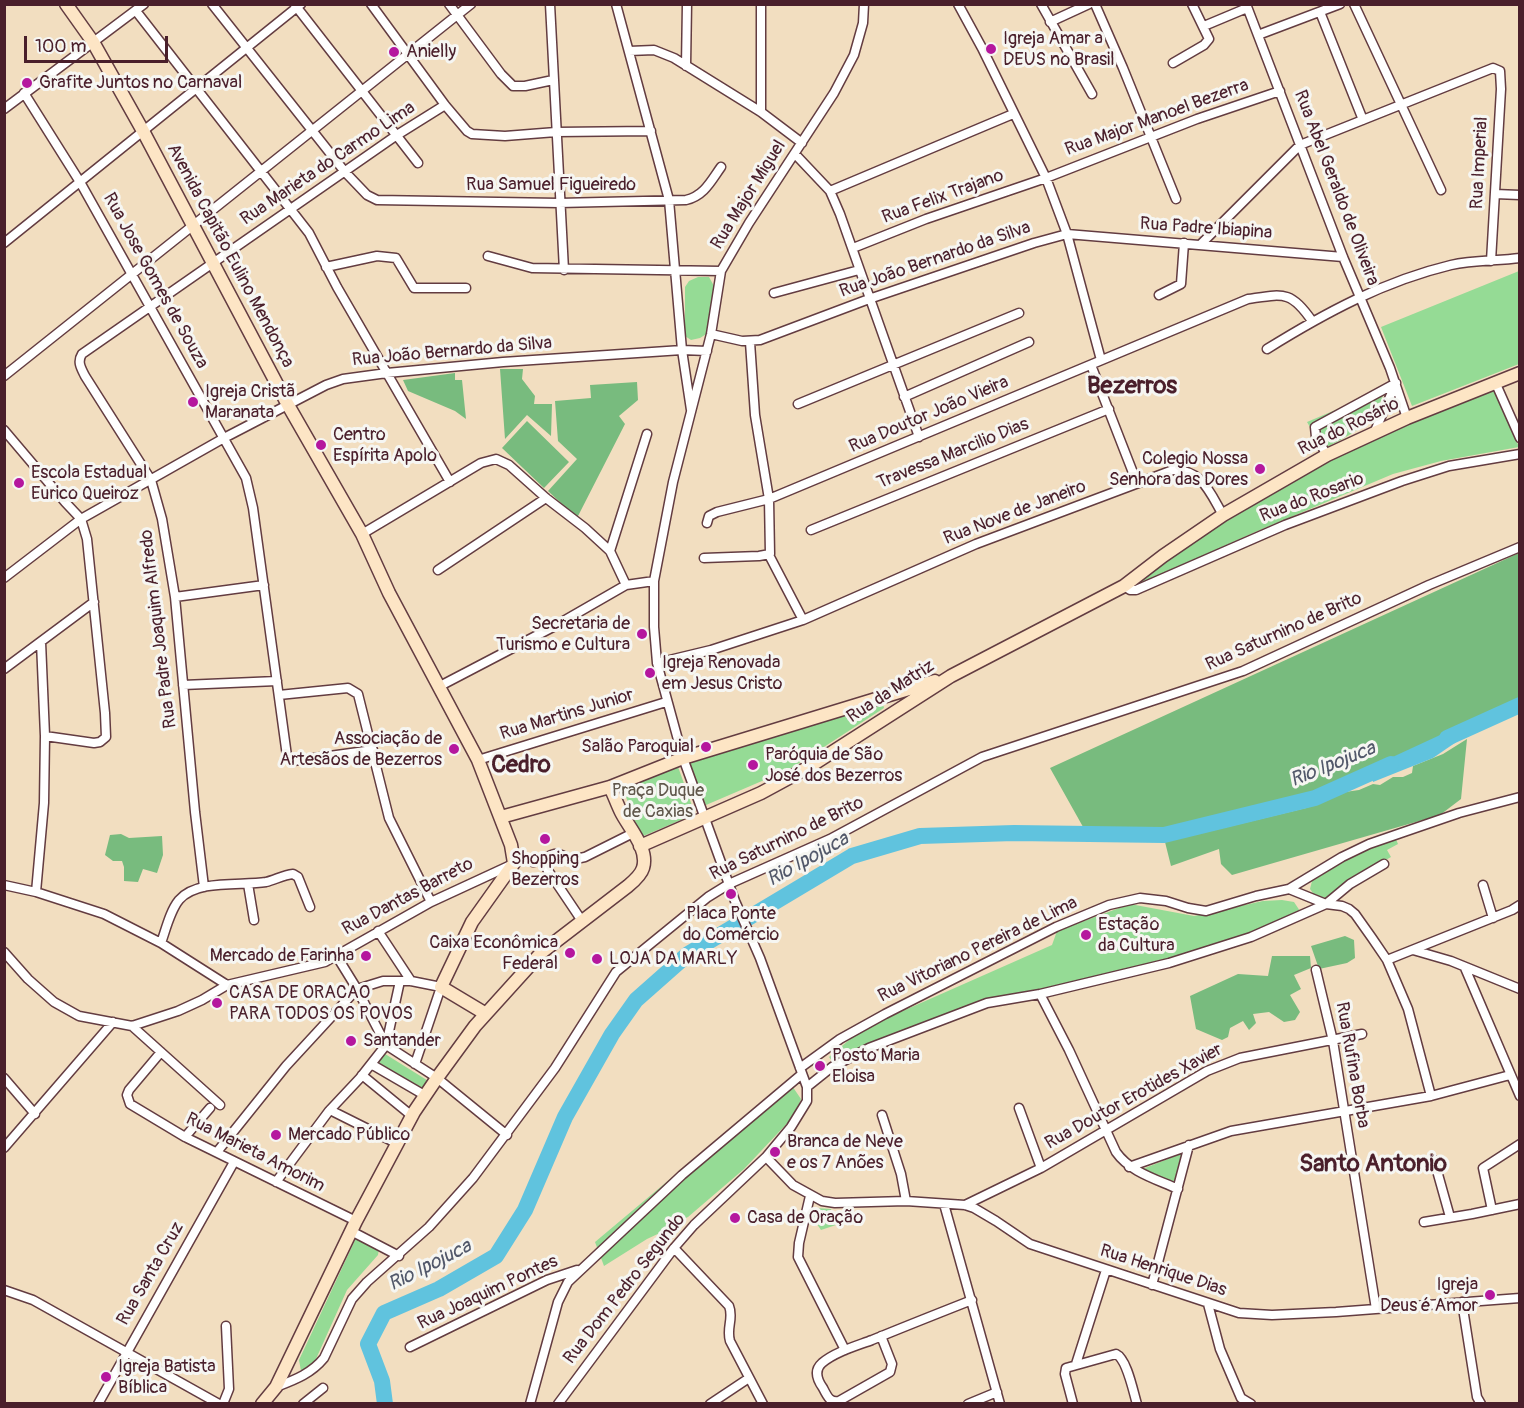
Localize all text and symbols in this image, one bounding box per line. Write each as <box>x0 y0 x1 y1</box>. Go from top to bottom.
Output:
scale bar <box>27 24 171 62</box>
place label: Igreja Amar a DEUS no Brasil <box>1003 28 1115 70</box>
text: 100 m <box>35 35 87 58</box>
place label: Anielly <box>406 41 456 63</box>
marker: Igreja Amar a DEUS no Brasil <box>984 42 998 56</box>
marker: Anielly <box>387 45 401 59</box>
place label: Grafite Juntos no Carnaval <box>39 72 242 94</box>
street label: Rua Major Manoel Bezerra <box>1062 75 1252 161</box>
marker: Grafite Juntos no Carnaval <box>20 76 34 90</box>
street label: Rua Abel Geraldo de Oliveira <box>1289 87 1383 289</box>
street label: Rua Marieta do Carmo Lima <box>237 97 419 231</box>
street label: Rua Imperial <box>1467 116 1493 210</box>
street label: Rua Major Miguel <box>707 136 791 254</box>
street label: Avenida Capitão Eulino Mendonça <box>162 140 298 372</box>
street label: Rua Felix Trajano <box>879 165 1007 229</box>
street label: Rua Samuel Figueiredo <box>466 174 636 196</box>
street label: Rua Jose Gomes de Souza <box>98 189 212 373</box>
street label: Rua Padre Ibiapina <box>1139 214 1273 244</box>
street label: Rua João Bernardo da Silva <box>837 217 1033 303</box>
street label: Rua João Bernardo da Silva <box>351 332 553 372</box>
street label: Rua Doutor João Vieira <box>846 372 1012 458</box>
district label: Bezerros <box>1087 373 1177 401</box>
place label: Igreja Cristã Maranata <box>205 381 296 424</box>
street label: Rua do Rosário <box>1295 393 1403 461</box>
marker: Igreja Cristã Maranata <box>186 395 200 409</box>
street label: Travessa Marcilio Dias <box>874 414 1032 494</box>
place label: Centro Espírita Apolo <box>333 424 437 466</box>
marker: Centro Espírita Apolo <box>314 438 328 452</box>
place label: Colegio Nossa Senhora das Dores <box>1109 448 1248 490</box>
place label: Escola Estadual Eurico Queiroz <box>31 462 147 504</box>
marker: Colegio Nossa Senhora das Dores <box>1253 462 1267 476</box>
street label: Rua do Rosario <box>1257 468 1367 528</box>
marker: Escola Estadual Eurico Queiroz <box>12 476 26 490</box>
street label: Rua Nove de Janeiro <box>941 476 1089 550</box>
street label: Rua Padre Joaquim Alfredo <box>136 528 182 730</box>
street label: Rua Saturnino de Brito <box>1203 588 1365 676</box>
place label: Secretaria de Turismo e Cultura <box>496 613 630 656</box>
marker: Secretaria de Turismo e Cultura <box>635 627 649 641</box>
place label: Igreja Renovada em Jesus Cristo <box>662 652 782 694</box>
street label: Rua da Matriz <box>843 656 939 728</box>
marker: Igreja Renovada em Jesus Cristo <box>643 666 657 680</box>
street label: Rua Martins Junior <box>498 684 636 746</box>
place label: Associação de Artesãos de Bezerros <box>280 728 442 771</box>
place label: Salão Paroquial <box>581 736 694 758</box>
water label: Rio Ipojuca <box>1287 737 1379 793</box>
marker: Salão Paroquial <box>699 740 713 754</box>
marker: Associação de Artesãos de Bezerros <box>447 742 461 756</box>
place label: Paróquia de São José dos Bezerros <box>765 744 902 786</box>
district label: Cedro <box>491 752 551 780</box>
marker: Paróquia de São José dos Bezerros <box>746 758 760 772</box>
park label: Praça Duque de Caxias <box>612 780 704 822</box>
street label: Rua Saturnino de Brito <box>706 792 868 886</box>
water label: Rio Ipojuca <box>763 828 853 892</box>
marker: Shopping Bezerros <box>538 832 552 846</box>
place label: Shopping Bezerros <box>511 848 579 890</box>
street label: Rua Dantas Barreto <box>339 853 477 941</box>
marker: Placa Ponte do Comércio <box>724 887 738 901</box>
street label: Rua Vitoriano Pereira de Lima <box>875 892 1081 1008</box>
place label: Placa Ponte do Comércio <box>683 903 779 946</box>
place label: Estação da Cultura <box>1098 914 1175 956</box>
marker: Estação da Cultura <box>1079 928 1093 942</box>
place label: Caixa Econômica Federal <box>429 932 558 974</box>
place label: Mercado de Farinha <box>210 945 354 967</box>
marker: Caixa Econômica Federal <box>563 946 577 960</box>
place label: LOJA DA MARLY <box>609 948 737 970</box>
marker: Mercado de Farinha <box>359 949 373 963</box>
marker: LOJA DA MARLY <box>590 952 604 966</box>
place label: CASA DE ORACAO PARA TODOS OS POVOS <box>229 982 413 1024</box>
marker: CASA DE ORACAO PARA TODOS OS POVOS <box>210 996 224 1010</box>
street label: Rua Rufina Borba <box>1330 1000 1374 1130</box>
place label: Santander <box>363 1030 441 1052</box>
marker: Santander <box>344 1034 358 1048</box>
street label: Rua Doutor Erotides Xavier <box>1041 1039 1227 1155</box>
place label: Posto Maria Eloisa <box>832 1045 920 1088</box>
marker: Posto Maria Eloisa <box>813 1059 827 1073</box>
street label: Rua Marieta Amorim <box>182 1109 328 1197</box>
place label: Mercado Público <box>288 1124 410 1146</box>
marker: Mercado Público <box>269 1128 283 1142</box>
place label: Branca de Neve e os 7 Anões <box>787 1131 903 1174</box>
marker: Branca de Neve e os 7 Anões <box>768 1145 782 1159</box>
district label: Santo Antonio <box>1299 1151 1447 1179</box>
place label: Casa de Oração <box>747 1207 863 1229</box>
street label: Rua Dom Pedro Segundo <box>560 1209 690 1369</box>
marker: Casa de Oração <box>728 1211 742 1225</box>
street label: Rua Santa Cruz <box>113 1219 189 1329</box>
water label: Rio Ipojuca <box>385 1235 475 1297</box>
street label: Rua Henrique Dias <box>1097 1240 1229 1302</box>
street label: Rua Joaquim Pontes <box>414 1251 562 1335</box>
place label: Igreja Deus é Amor <box>1380 1274 1478 1316</box>
marker: Igreja Deus é Amor <box>1483 1288 1497 1302</box>
place label: Igreja Batista Bíblica <box>118 1356 216 1398</box>
marker: Igreja Batista Bíblica <box>99 1370 113 1384</box>

